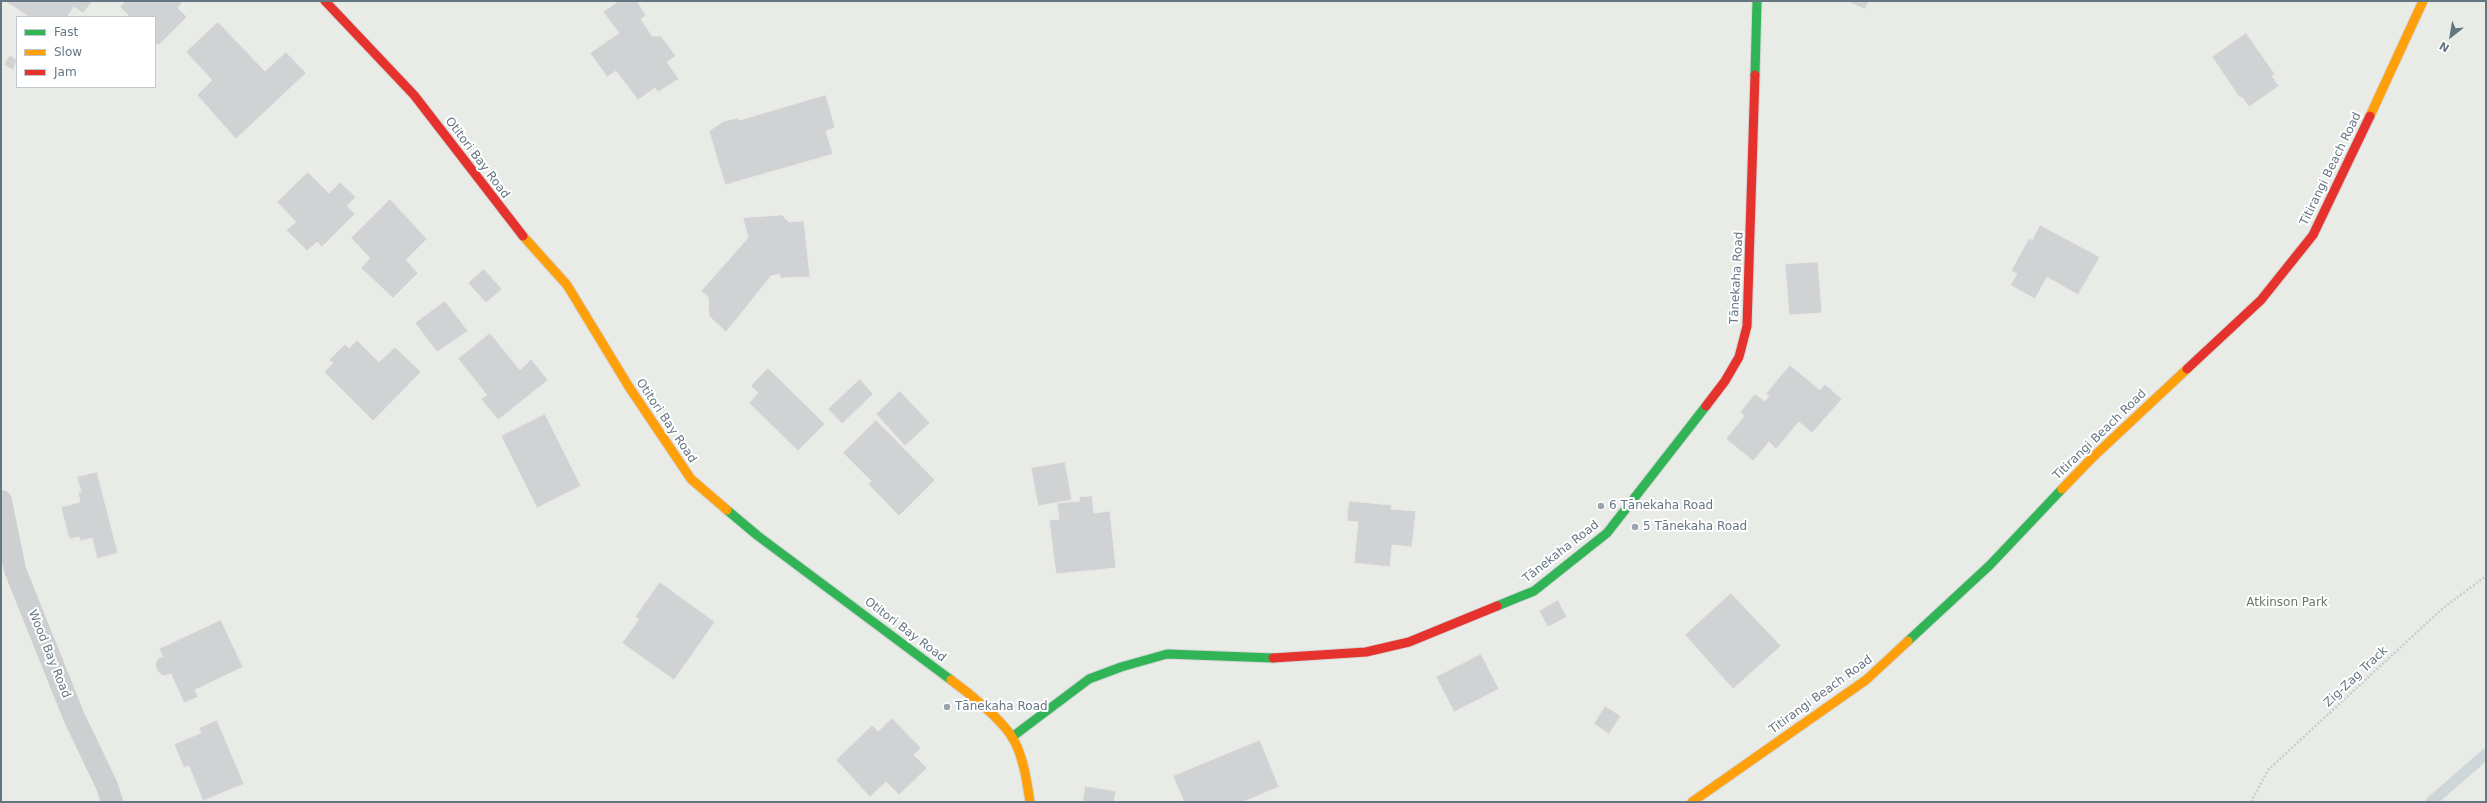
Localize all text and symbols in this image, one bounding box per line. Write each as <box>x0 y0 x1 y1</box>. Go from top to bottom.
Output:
legend <box>16 16 156 88</box>
north arrow <box>2431 16 2471 56</box>
text: Fast <box>54 25 78 39</box>
text: N <box>2437 39 2452 55</box>
text: Slow <box>54 45 82 59</box>
text: Jam <box>54 65 77 79</box>
street label: Titirangi Beach Road <box>2297 110 2365 228</box>
street label: Otitori Bay Road <box>442 114 512 202</box>
street label: Tānekaha Road <box>1727 231 1747 325</box>
street label: Otitori Bay Road <box>633 376 699 466</box>
street label: Titirangi Beach Road <box>2050 387 2150 483</box>
place label: 6 Tānekaha Road <box>1609 499 1713 513</box>
marker: 6 Tānekaha Road <box>1596 501 1606 511</box>
street label: Tānekaha Road <box>1520 518 1602 586</box>
place label: 5 Tānekaha Road <box>1643 520 1747 534</box>
marker: 5 Tānekaha Road <box>1630 522 1640 532</box>
street label: Otitori Bay Road <box>861 595 949 665</box>
park label: Atkinson Park <box>2246 596 2328 610</box>
street label: Wood Bay Road <box>25 608 73 700</box>
street label: Zig-Zag Track <box>2321 644 2391 710</box>
street label: Titirangi Beach Road <box>1767 653 1875 737</box>
place label: Tānekaha Road <box>955 700 1048 714</box>
marker: Tānekaha Road <box>942 702 952 712</box>

